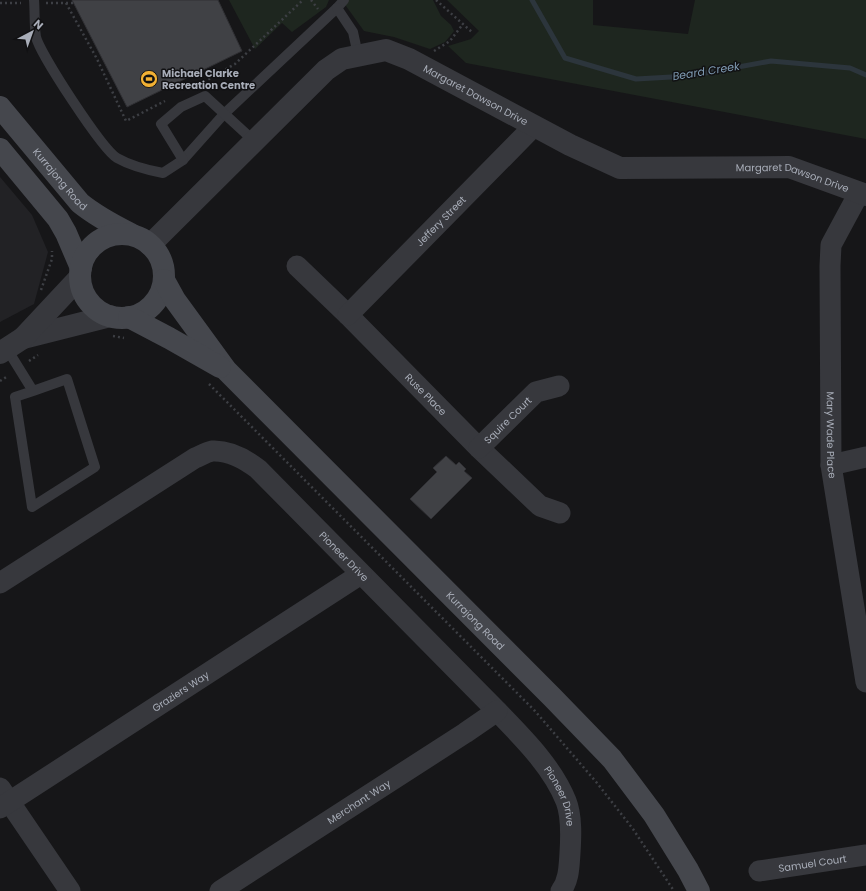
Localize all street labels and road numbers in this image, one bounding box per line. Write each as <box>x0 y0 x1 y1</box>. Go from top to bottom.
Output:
street label: Margaret Dawson Drive <box>421 61 531 129</box>
street label: Kurrajong Road <box>30 145 91 214</box>
street label: Margaret Dawson Drive <box>736 159 851 196</box>
street label: Jeffery Street <box>412 192 469 250</box>
street label: Ruse Place <box>402 370 450 419</box>
street label: Mary Wade Place <box>823 391 841 479</box>
street label: Squire Court <box>480 393 535 447</box>
street label: Pioneer Drive <box>316 528 372 585</box>
street label: Kurrajong Road <box>443 588 508 653</box>
street label: Graziers Way <box>149 667 212 715</box>
street label: Pioneer Drive <box>541 763 578 827</box>
street label: Merchant Way <box>324 775 394 828</box>
street label: Samuel Court <box>777 850 848 876</box>

